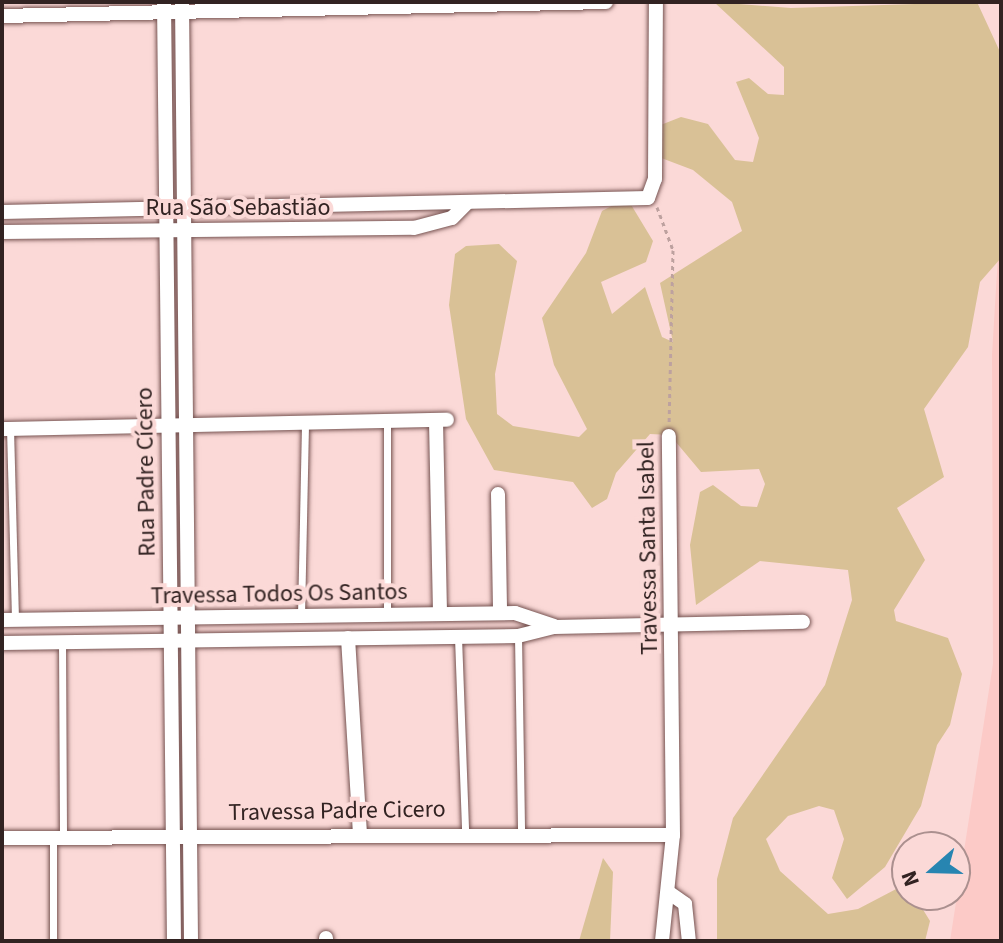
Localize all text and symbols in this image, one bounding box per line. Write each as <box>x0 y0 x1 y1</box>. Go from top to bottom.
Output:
street label: Rua São Sebastião <box>146 194 330 222</box>
street label: Rua Padre Cícero <box>130 387 162 557</box>
street label: Travessa Santa Isabel <box>632 441 664 655</box>
street label: Travessa Todos Os Santos <box>150 577 408 611</box>
street label: Travessa Padre Cicero <box>228 795 446 827</box>
north arrow <box>891 831 971 911</box>
text: N <box>893 866 928 891</box>

